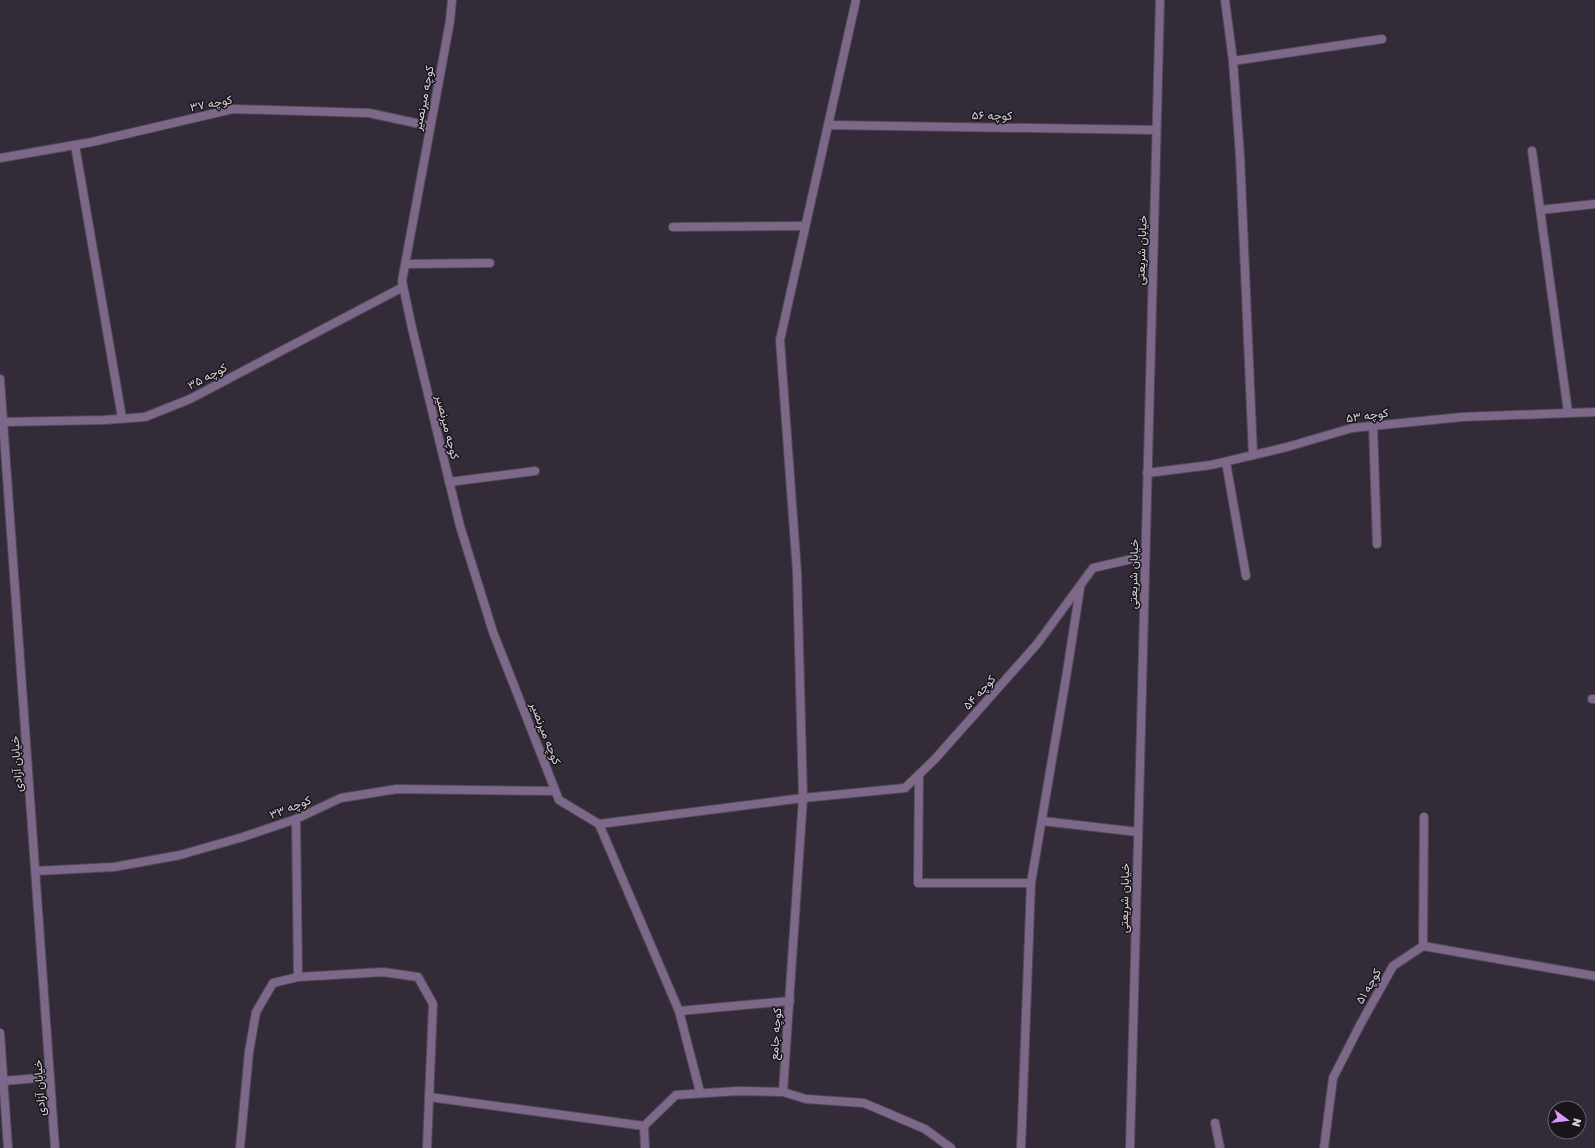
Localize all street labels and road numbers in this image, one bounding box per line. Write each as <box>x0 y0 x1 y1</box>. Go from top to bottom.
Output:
street label: کوچه میرنصیر <box>409 64 438 133</box>
street label: کوچه ۳۷ <box>189 92 234 115</box>
street label: کوچه ۵۶ <box>971 107 1013 124</box>
street label: خیابان شریعتی <box>1132 215 1151 285</box>
street label: کوچه ۳۵ <box>185 359 230 394</box>
street label: کوچه میرنصیر <box>432 392 463 461</box>
street label: کوچه ۵۳ <box>1345 405 1389 426</box>
street label: خیابان شریعتی <box>1125 539 1142 609</box>
street label: کوچه ۵۴ <box>959 671 999 713</box>
street label: کوچه میرنصیر <box>526 699 565 767</box>
street label: خیابان آزادی <box>7 735 26 793</box>
street label: کوچه ۳۳ <box>267 792 313 823</box>
street label: خیابان شریعتی <box>1116 863 1133 933</box>
street label: کوچه ۵۱ <box>1352 966 1385 1007</box>
street label: کوچه جامع <box>766 1007 786 1061</box>
street label: خیابان آزادی <box>30 1059 49 1117</box>

